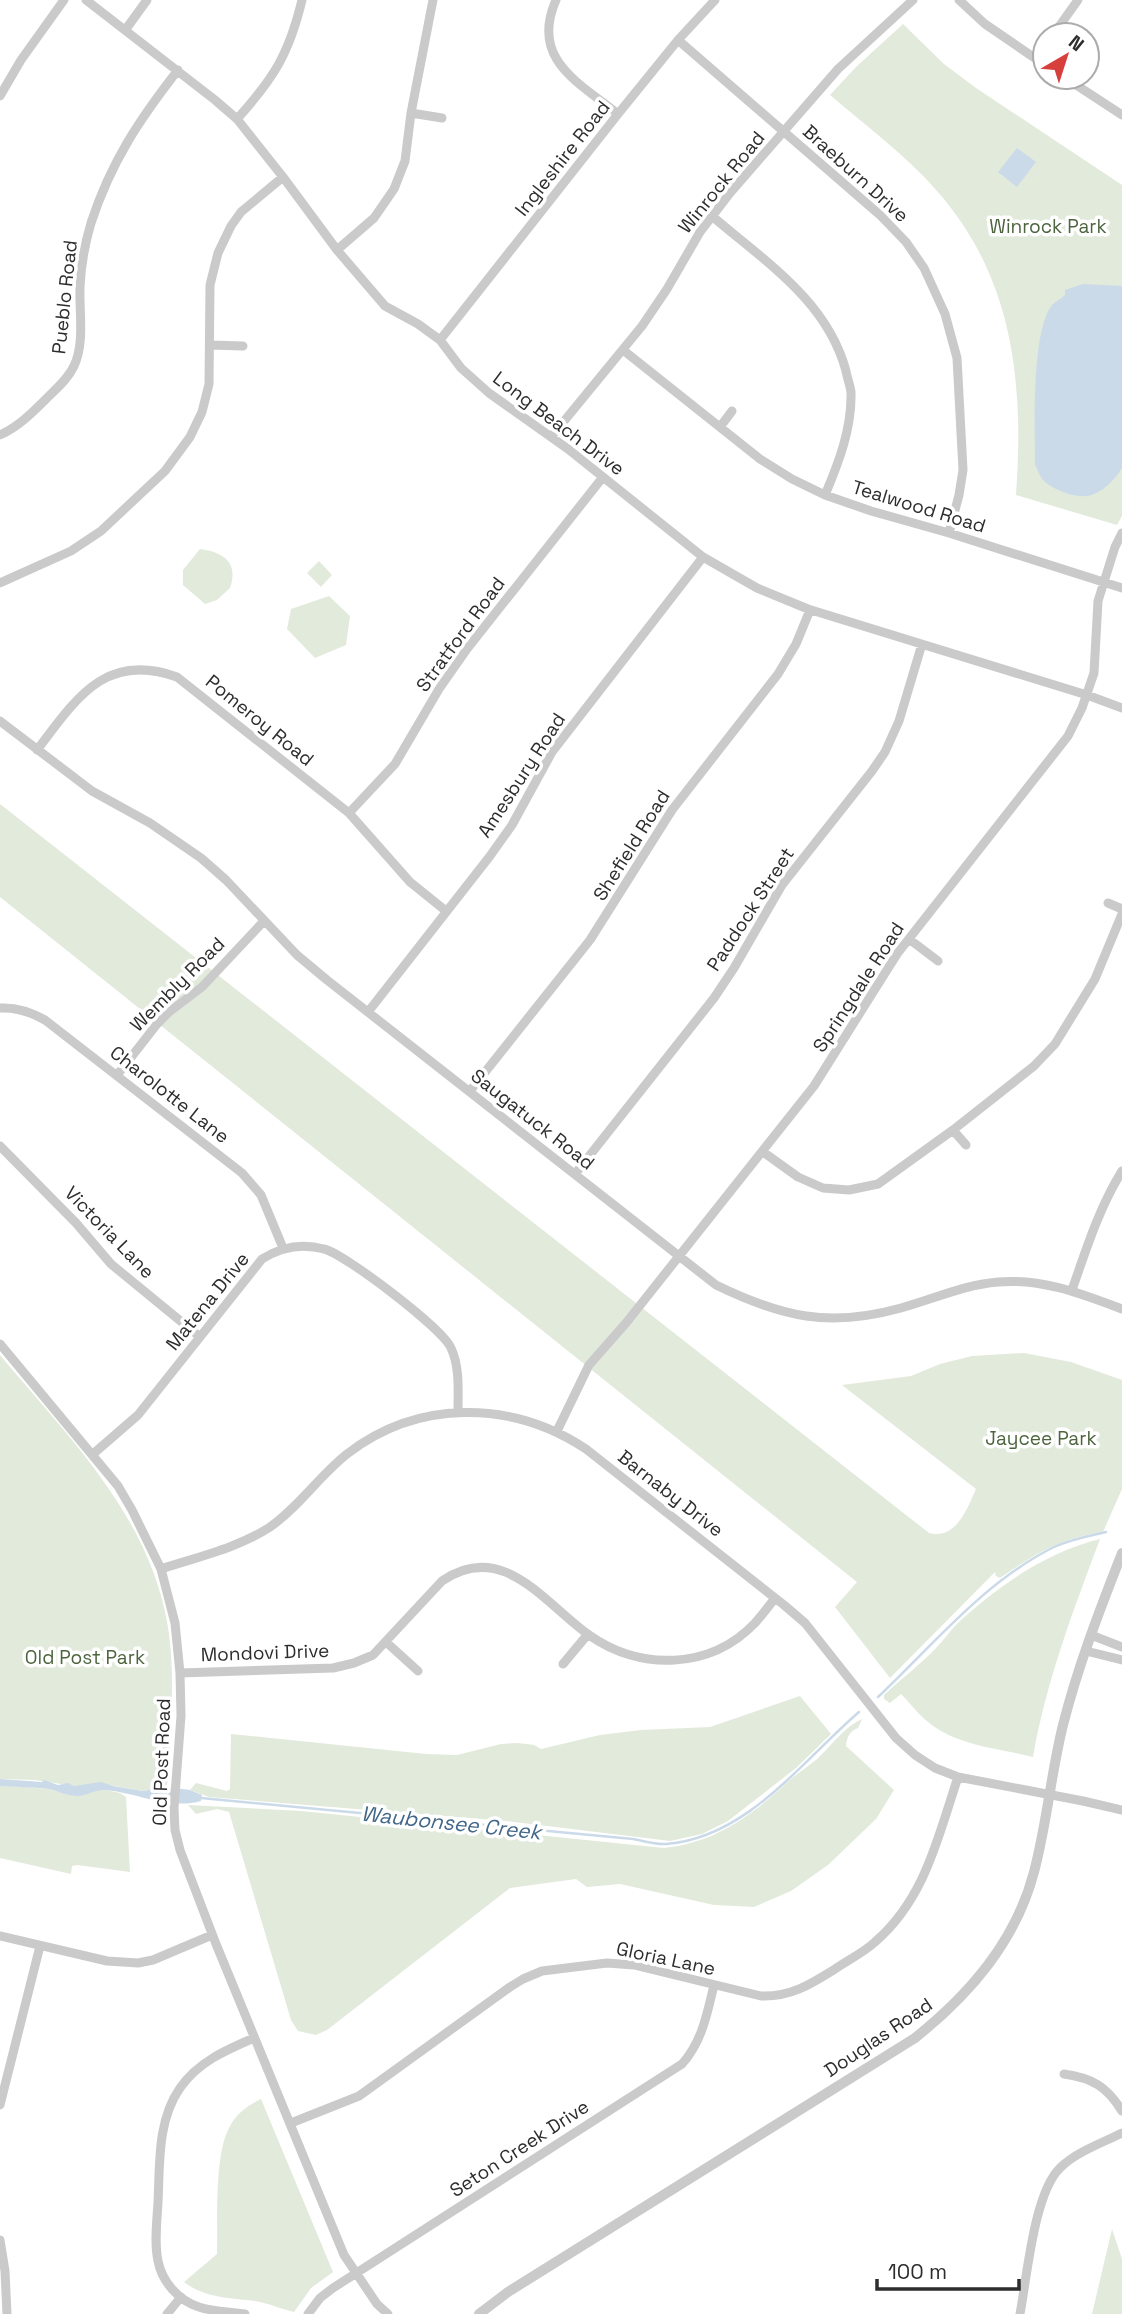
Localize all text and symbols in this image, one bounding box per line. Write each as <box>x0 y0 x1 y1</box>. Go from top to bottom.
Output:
north arrow <box>1031 21 1101 91</box>
text: N <box>1064 29 1089 57</box>
street label: Ingleshire Road <box>509 95 615 221</box>
street label: Braeburn Drive <box>797 119 914 228</box>
street label: Winrock Road <box>672 126 770 239</box>
park label: Winrock Park <box>989 214 1107 239</box>
street label: Pueblo Road <box>46 239 83 355</box>
street label: Long Beach Drive <box>488 366 630 481</box>
street label: Tealwood Road <box>849 474 989 539</box>
street label: Stratford Road <box>410 572 510 697</box>
street label: Pomeroy Road <box>200 669 319 772</box>
street label: Amesbury Road <box>472 708 571 842</box>
street label: Shefield Road <box>587 785 676 906</box>
street label: Paddock Street <box>701 843 800 976</box>
street label: Springdale Road <box>807 918 910 1057</box>
street label: Wembly Road <box>125 932 230 1037</box>
street label: Charolotte Lane <box>105 1040 234 1149</box>
street label: Saugatuck Road <box>466 1063 599 1175</box>
street label: Victoria Lane <box>59 1181 160 1284</box>
street label: Matena Drive <box>160 1247 255 1356</box>
park label: Jaycee Park <box>985 1426 1097 1451</box>
street label: Barnaby Drive <box>613 1444 729 1542</box>
street label: Mondovi Drive <box>200 1638 330 1667</box>
park label: Old Post Park <box>25 1645 145 1670</box>
street label: Old Post Road <box>147 1698 176 1826</box>
water label: Waubonsee Creek <box>360 1800 545 1846</box>
street label: Gloria Lane <box>614 1936 718 1981</box>
street label: Douglas Road <box>819 1992 937 2083</box>
street label: Seton Creek Drive <box>445 2094 594 2203</box>
scale bar <box>877 2248 1019 2292</box>
text: 100 m <box>888 2258 947 2285</box>

